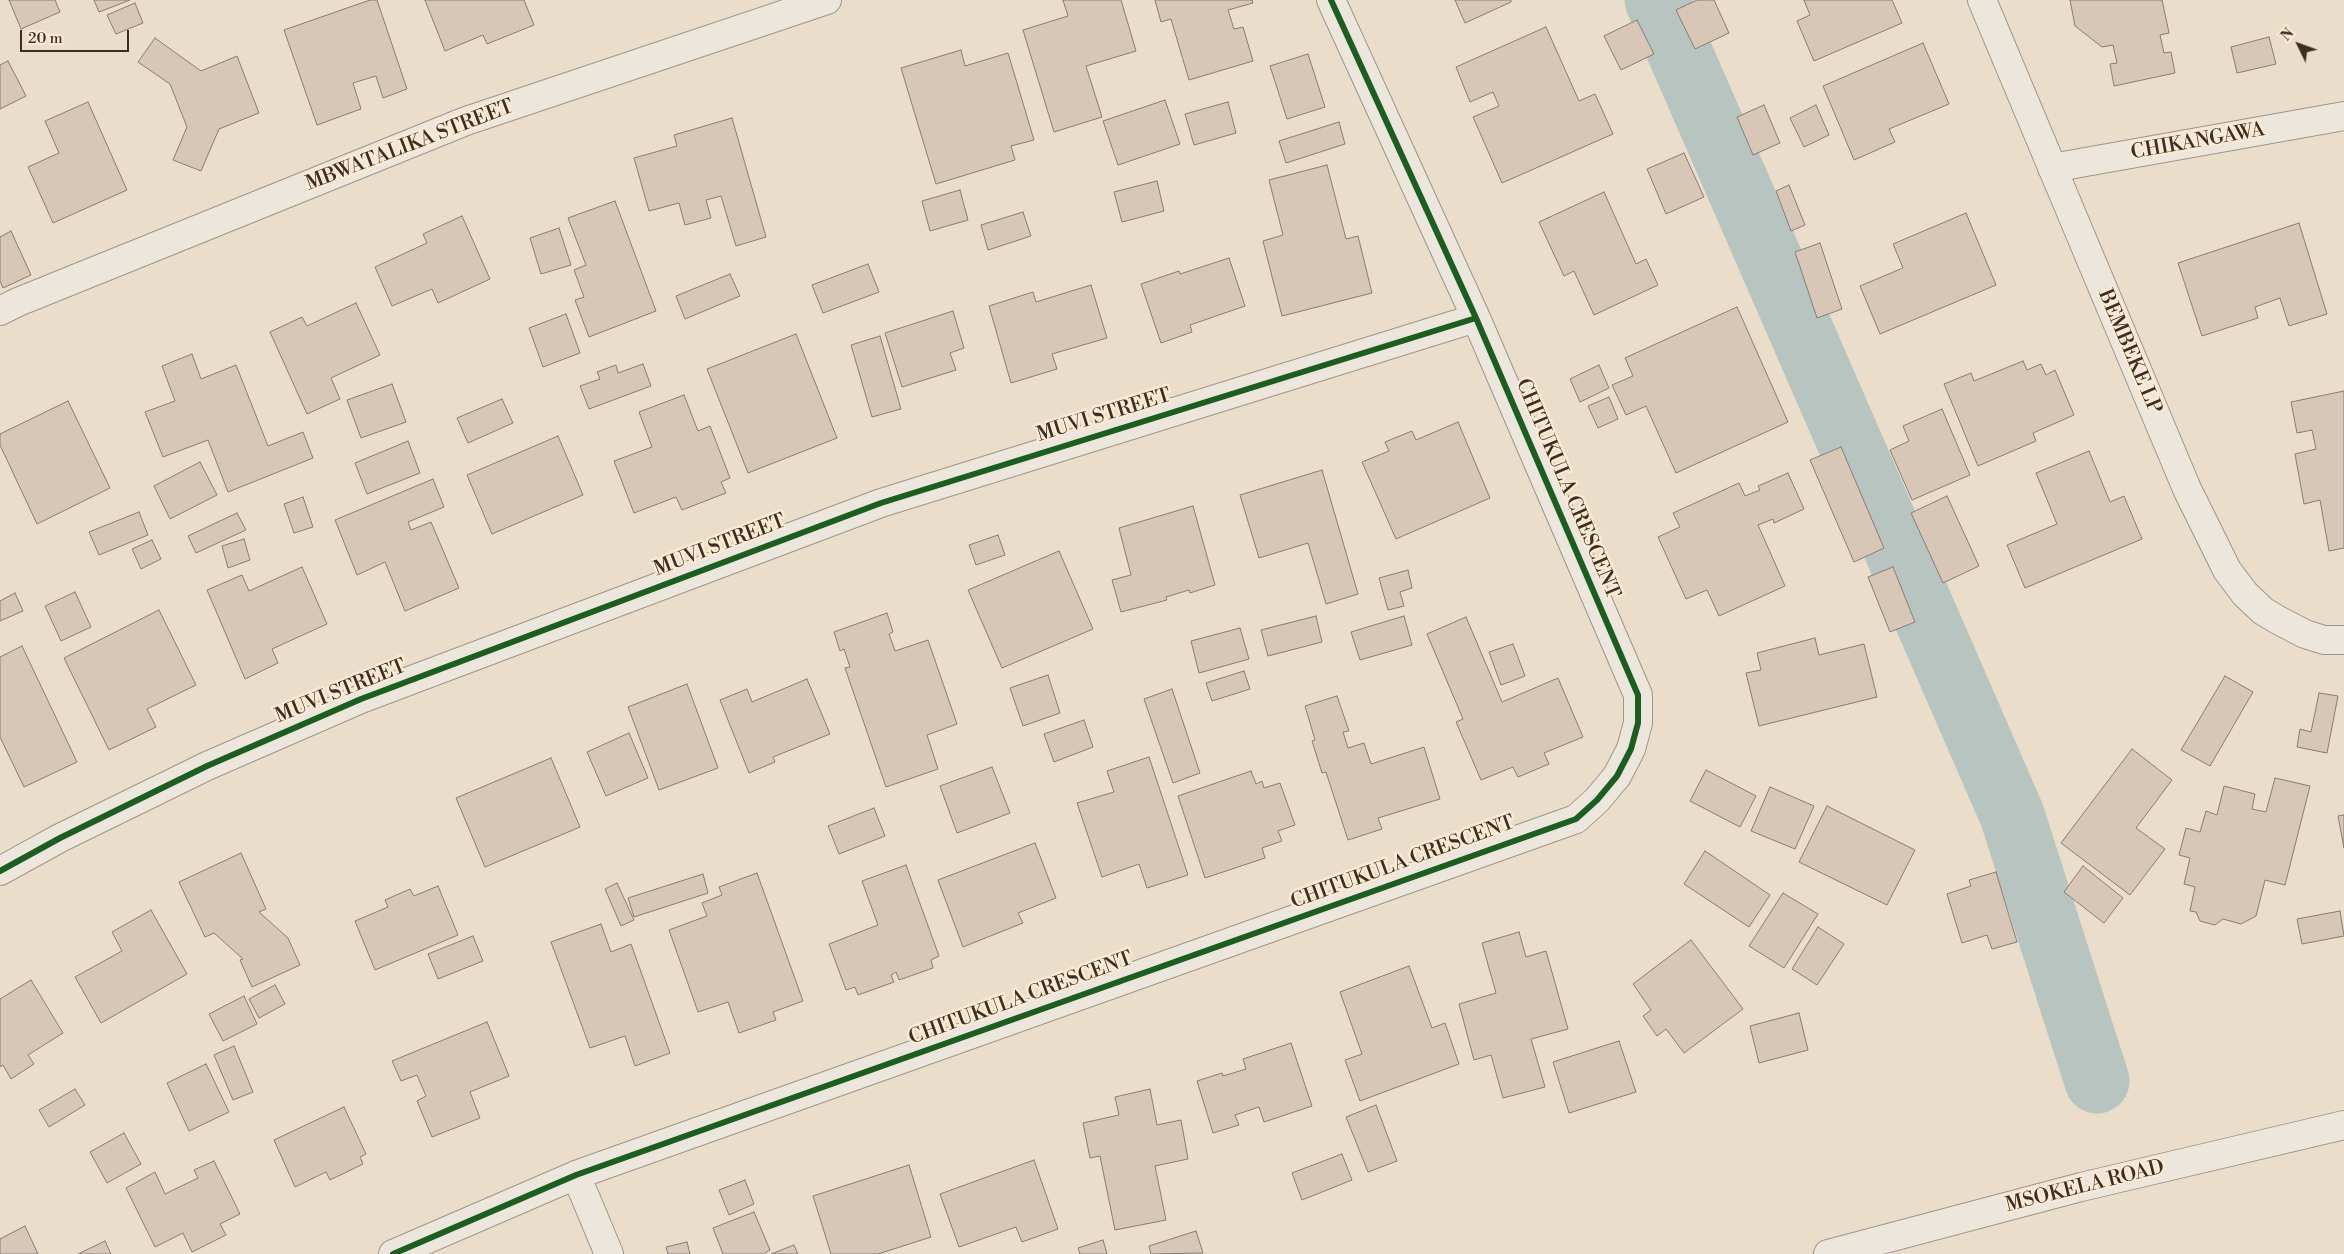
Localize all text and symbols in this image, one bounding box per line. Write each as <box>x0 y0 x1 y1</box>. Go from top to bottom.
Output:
scale bar <box>22 20 131 52</box>
north arrow <box>2274 20 2324 70</box>
text: N <box>2277 25 2298 45</box>
text: 20 m <box>28 29 63 48</box>
street label: MBWATALIKA STREET <box>303 95 517 197</box>
street label: CHIKANGAWA <box>2129 118 2267 166</box>
street label: BEMBEKE LP <box>2092 286 2166 418</box>
street label: CHITUKULA CRESCENT <box>1510 375 1624 603</box>
street label: MUVI STREET <box>1034 384 1174 448</box>
street label: MUVI STREET <box>651 510 789 582</box>
street label: MUVI STREET <box>272 655 410 729</box>
street label: CHITUKULA CRESCENT <box>1288 811 1518 915</box>
street label: CHITUKULA CRESCENT <box>906 947 1136 1051</box>
street label: MSOKELA ROAD <box>2003 1156 2167 1218</box>

